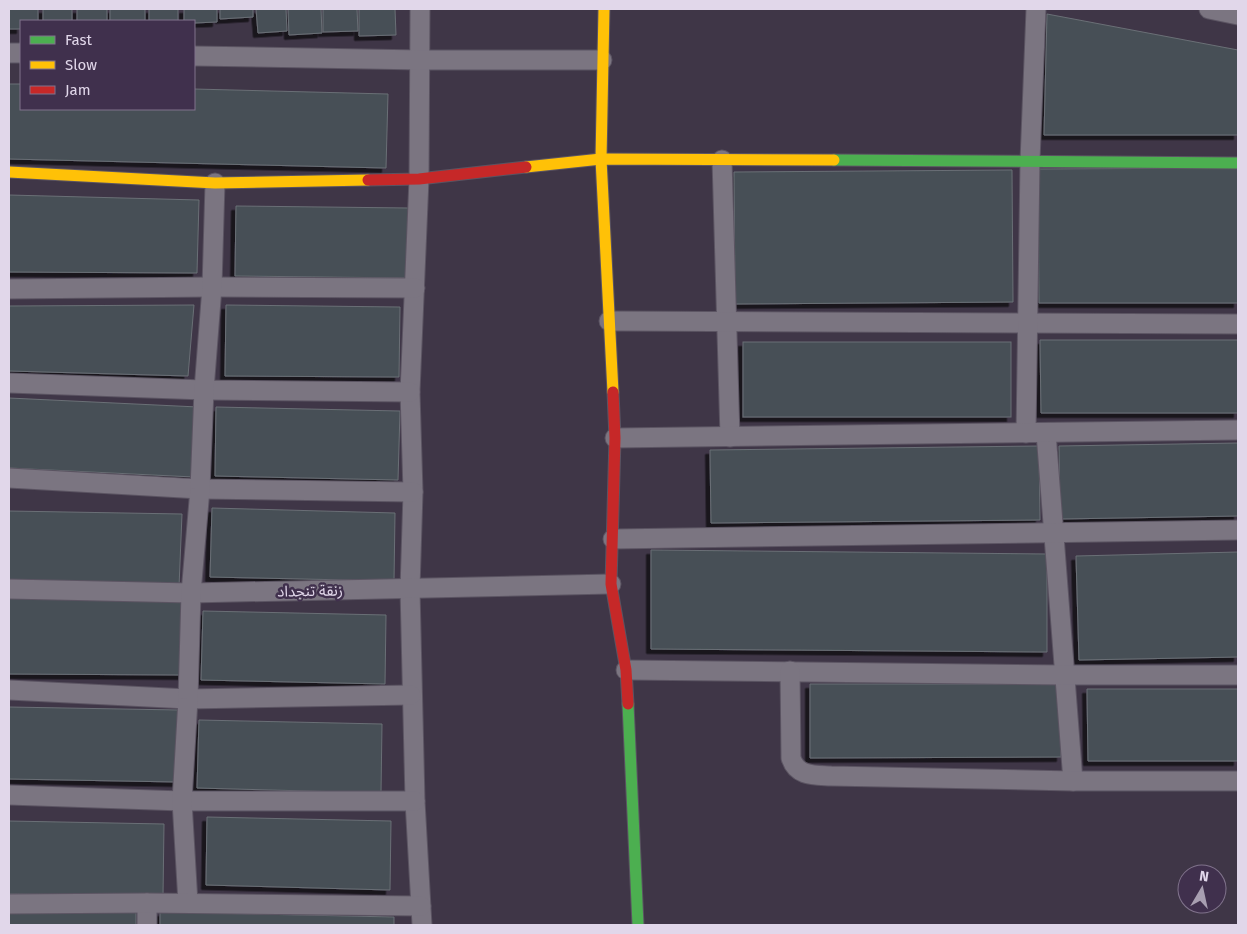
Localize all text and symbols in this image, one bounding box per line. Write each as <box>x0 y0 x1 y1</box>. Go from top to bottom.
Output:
legend <box>20 20 195 110</box>
text: Fast <box>65 31 92 49</box>
text: Slow <box>65 56 97 74</box>
text: Jam <box>65 81 91 99</box>
street label: زنقة تنجداد <box>277 581 343 601</box>
north arrow <box>1177 864 1227 914</box>
text: N <box>1198 868 1210 886</box>

